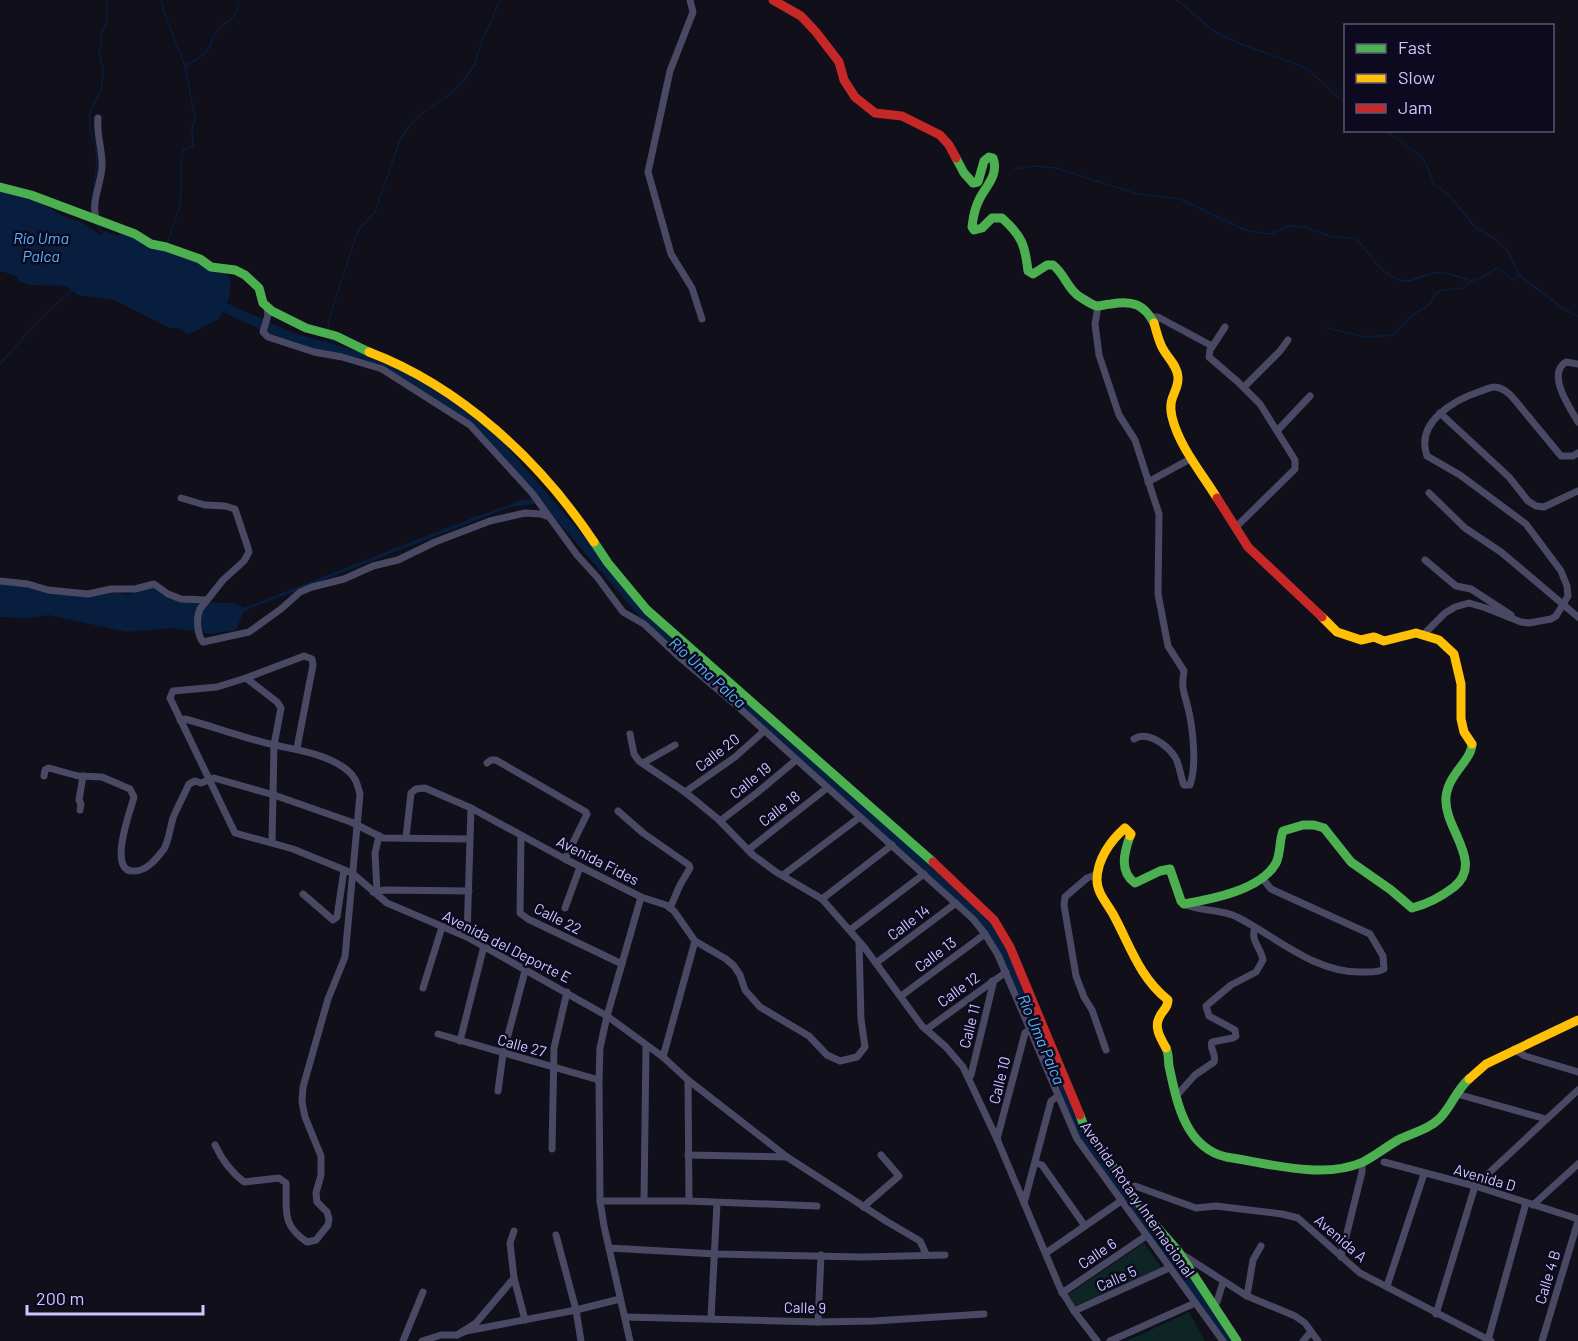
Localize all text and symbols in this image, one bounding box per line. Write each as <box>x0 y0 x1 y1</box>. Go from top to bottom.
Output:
legend <box>1344 24 1554 132</box>
text: Fast <box>1398 36 1432 58</box>
text: Slow <box>1398 66 1435 88</box>
text: Jam <box>1398 96 1432 118</box>
water label: Río Uma Palca <box>13 228 69 265</box>
water label: Río Uma Palca <box>666 633 750 711</box>
street label: Calle 20 <box>691 729 743 775</box>
street label: Calle 19 <box>726 758 774 802</box>
street label: Calle 18 <box>755 786 803 830</box>
street label: Avenida Fides <box>554 832 642 888</box>
street label: Calle 22 <box>531 898 585 938</box>
street label: Calle 14 <box>883 900 933 944</box>
street label: Avenida del Deporte E <box>440 906 574 986</box>
street label: Calle 13 <box>911 933 959 975</box>
street label: Calle 12 <box>933 968 983 1010</box>
water label: Río Uma Palca <box>1014 991 1070 1087</box>
street label: Calle 11 <box>955 1002 983 1050</box>
street label: Calle 27 <box>496 1030 548 1060</box>
street label: Calle 10 <box>984 1054 1014 1106</box>
street label: Avenida Rotary Internacional <box>1077 1118 1199 1280</box>
street label: Avenida D <box>1452 1160 1518 1194</box>
street label: Avenida A <box>1311 1210 1371 1266</box>
street label: Calle 6 <box>1074 1234 1120 1272</box>
street label: Calle 4 B <box>1530 1248 1564 1306</box>
street label: Calle 5 <box>1093 1261 1139 1295</box>
scale bar <box>27 1278 202 1316</box>
text: 200 m <box>36 1287 84 1309</box>
street label: Calle 9 <box>784 1298 826 1316</box>

